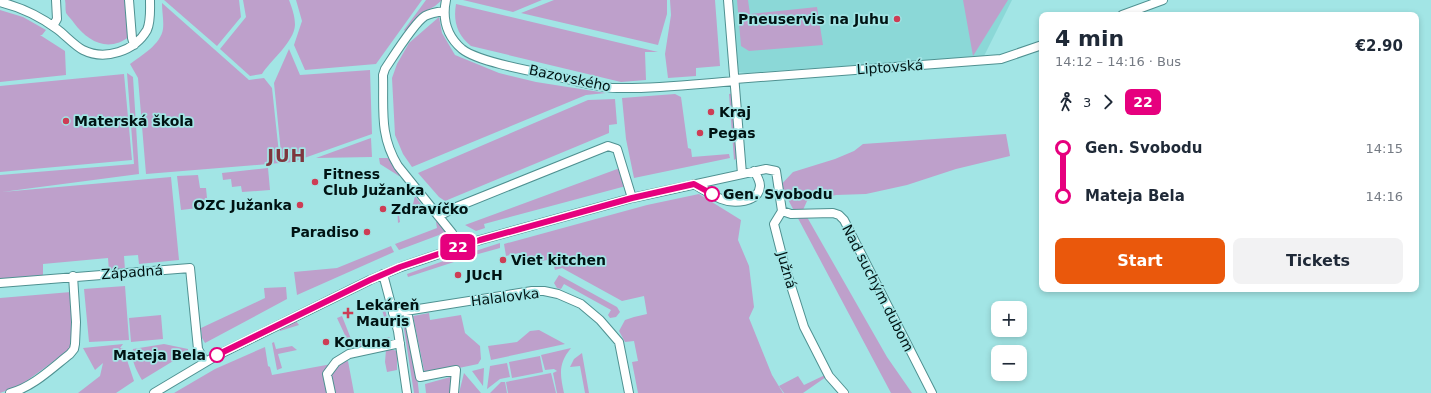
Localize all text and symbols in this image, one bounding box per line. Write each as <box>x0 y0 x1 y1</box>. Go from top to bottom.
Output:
place label: Pneuservis na Juhu <box>738 11 889 27</box>
marker: Pneuservis na Juhu <box>892 14 902 24</box>
text: 4 min <box>1055 26 1124 51</box>
text: €2.90 <box>1356 37 1403 55</box>
text: 14:12 – 14:16 · Bus <box>1055 54 1181 69</box>
street label: Liptovská <box>856 57 924 77</box>
street label: Bazovského <box>528 62 612 94</box>
icon: walk <box>1055 91 1077 113</box>
icon: forward <box>1097 91 1119 113</box>
text: 22 <box>1133 94 1153 110</box>
text: 3 <box>1083 95 1091 110</box>
place label: Kraj <box>719 104 751 120</box>
marker: Kraj <box>706 107 716 117</box>
place label: Materská škola <box>74 113 194 129</box>
marker: Materská škola <box>61 116 71 126</box>
place label: Pegas <box>708 125 756 141</box>
marker: Pegas <box>695 128 705 138</box>
text: Gen. Svobodu <box>1085 139 1202 157</box>
text: 14:15 <box>1366 141 1403 156</box>
district label: JUH <box>265 145 307 166</box>
place label: Fitness Club Južanka <box>323 166 424 198</box>
marker: Fitness Club Južanka <box>310 177 320 187</box>
marker: Gen. Svobodu <box>704 186 720 202</box>
place label: Gen. Svobodu <box>723 186 833 202</box>
text: Mateja Bela <box>1085 187 1185 205</box>
text: 14:16 <box>1366 189 1403 204</box>
place label: OZC Južanka <box>193 197 292 213</box>
marker: OZC Južanka <box>295 200 305 210</box>
place label: Zdravíčko <box>391 201 469 217</box>
marker: Zdravíčko <box>378 204 388 214</box>
street label: Nad suchým dubom <box>839 222 917 354</box>
place label: Paradiso <box>291 224 359 240</box>
marker: Paradiso <box>362 227 372 237</box>
line badge: 22 <box>440 234 476 260</box>
button: Start <box>1055 238 1225 284</box>
button: Tickets <box>1233 238 1403 284</box>
text: 22 <box>448 239 468 255</box>
street label: Južná <box>774 249 800 290</box>
place label: Viet kitchen <box>511 252 606 268</box>
marker: Viet kitchen <box>498 255 508 265</box>
street label: Západná <box>101 262 163 282</box>
place label: JUcH <box>465 267 503 283</box>
marker: JUcH <box>453 270 463 280</box>
street label: Halalovka <box>470 285 540 309</box>
place label: Lekáreň Mauris <box>356 297 420 329</box>
map controls <box>991 301 1027 381</box>
button: + <box>991 301 1027 337</box>
marker: Lekáreň Mauris <box>343 308 353 318</box>
place label: Koruna <box>334 334 391 350</box>
marker: Koruna <box>321 337 331 347</box>
button: − <box>991 345 1027 381</box>
place label: Mateja Bela <box>113 347 206 363</box>
marker: Mateja Bela <box>209 347 225 363</box>

